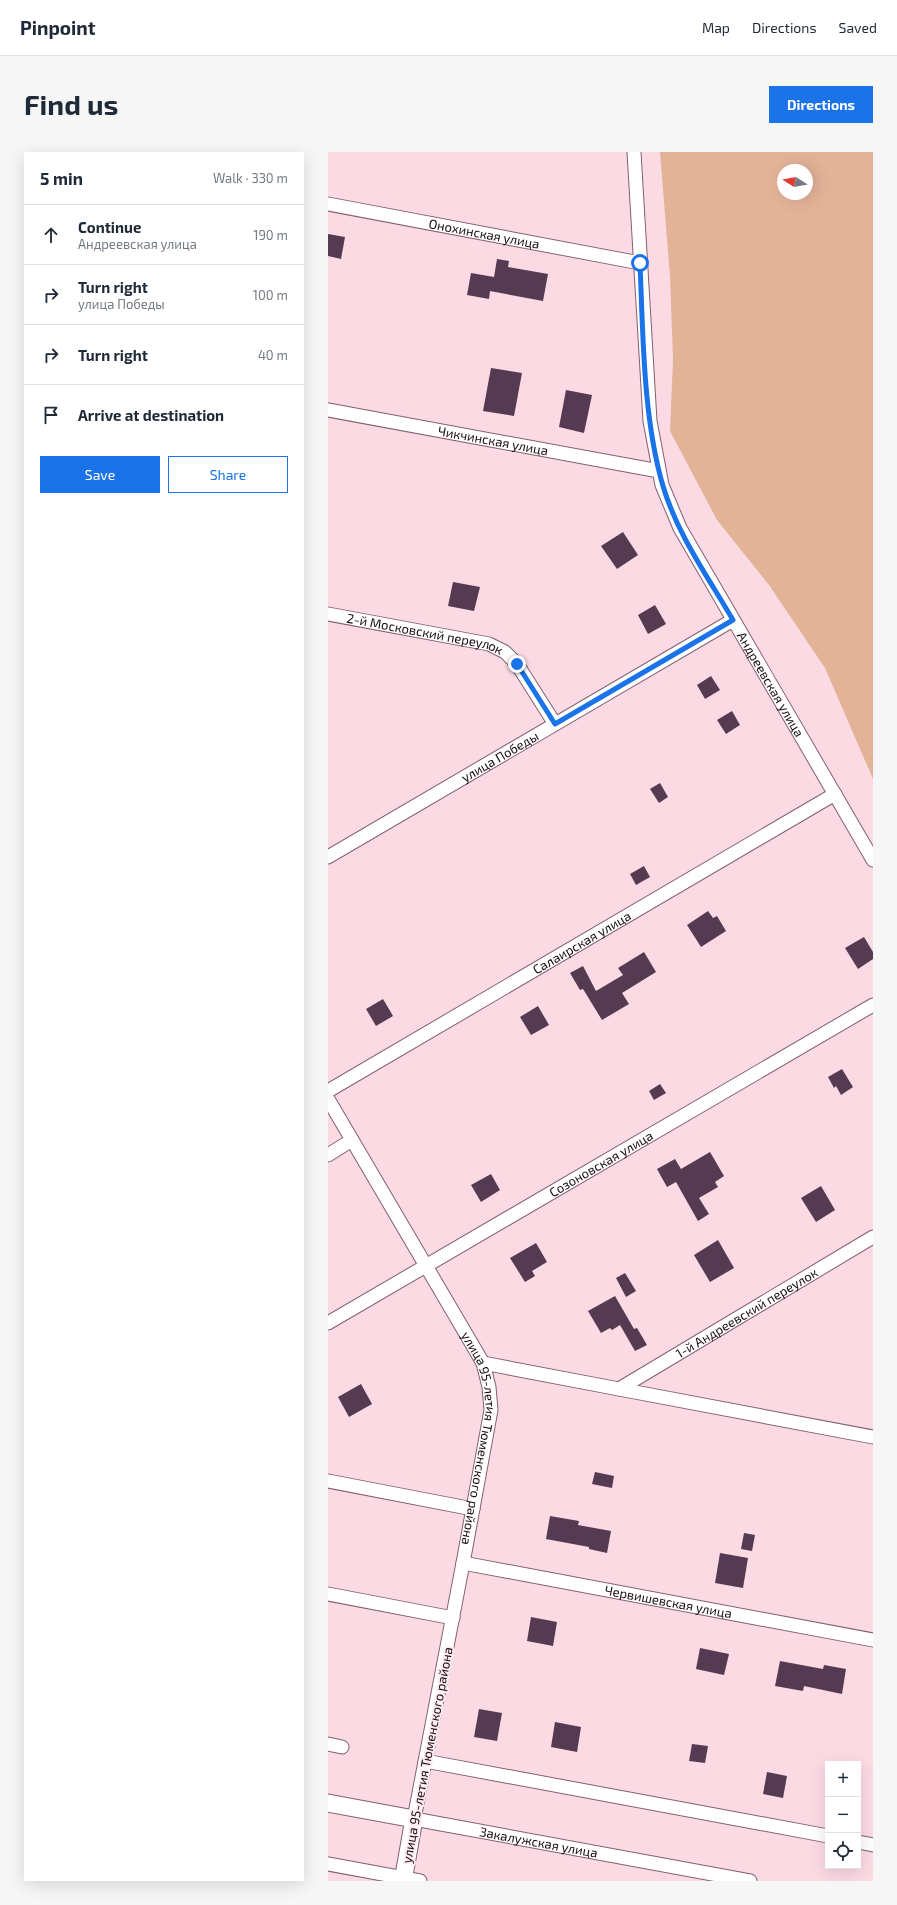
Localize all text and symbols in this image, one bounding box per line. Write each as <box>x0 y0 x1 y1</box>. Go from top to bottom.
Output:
text: Pinpoint <box>20 16 95 39</box>
text: Map <box>702 19 730 36</box>
text: Directions <box>752 19 817 36</box>
text: Saved <box>839 19 877 36</box>
button: Directions <box>769 86 873 123</box>
text: Find us <box>24 87 118 121</box>
north arrow <box>777 164 813 200</box>
text: 5 min <box>40 168 83 188</box>
text: Walk · 330 m <box>213 170 288 186</box>
street label: Онохинская улица <box>427 215 541 252</box>
text: Continue <box>78 218 141 236</box>
icon: ahead <box>40 224 62 246</box>
text: 190 m <box>253 227 288 243</box>
text: Андреевская улица <box>78 236 197 252</box>
route start <box>631 254 649 272</box>
text: Turn right <box>78 278 148 296</box>
icon: right <box>40 284 62 306</box>
text: 100 m <box>253 287 288 303</box>
text: улица Победы <box>78 296 165 312</box>
icon: right <box>40 344 62 366</box>
text: Turn right <box>78 346 148 364</box>
text: 40 m <box>258 347 288 363</box>
icon: arrive <box>40 404 62 426</box>
text: Arrive at destination <box>78 406 224 424</box>
street label: Чикчинская улица <box>437 422 550 458</box>
button: Save <box>40 456 160 493</box>
button: Share <box>168 456 288 493</box>
street label: 2-й Московский переулок <box>346 610 506 658</box>
street label: Андреевская улица <box>734 629 808 740</box>
route end <box>508 655 526 673</box>
street label: улица Победы <box>458 728 541 785</box>
street label: Салаирская улица <box>530 907 634 977</box>
street label: Созоновская улица <box>546 1127 656 1200</box>
street label: 1-й Андреевский переулок <box>673 1264 820 1361</box>
street label: улица 95-летия Тюменского района <box>454 1329 474 1549</box>
text: улица 95-летия Тюменского района <box>458 1329 499 1546</box>
street label: Червишевская улица <box>603 1582 733 1621</box>
street label: улица 95-летия Тюменского района <box>398 1645 456 1865</box>
map controls <box>825 1761 861 1869</box>
button: + <box>825 1761 861 1797</box>
button: − <box>825 1797 861 1833</box>
street label: Закалужская улица <box>478 1823 599 1861</box>
button: locate <box>825 1833 861 1869</box>

